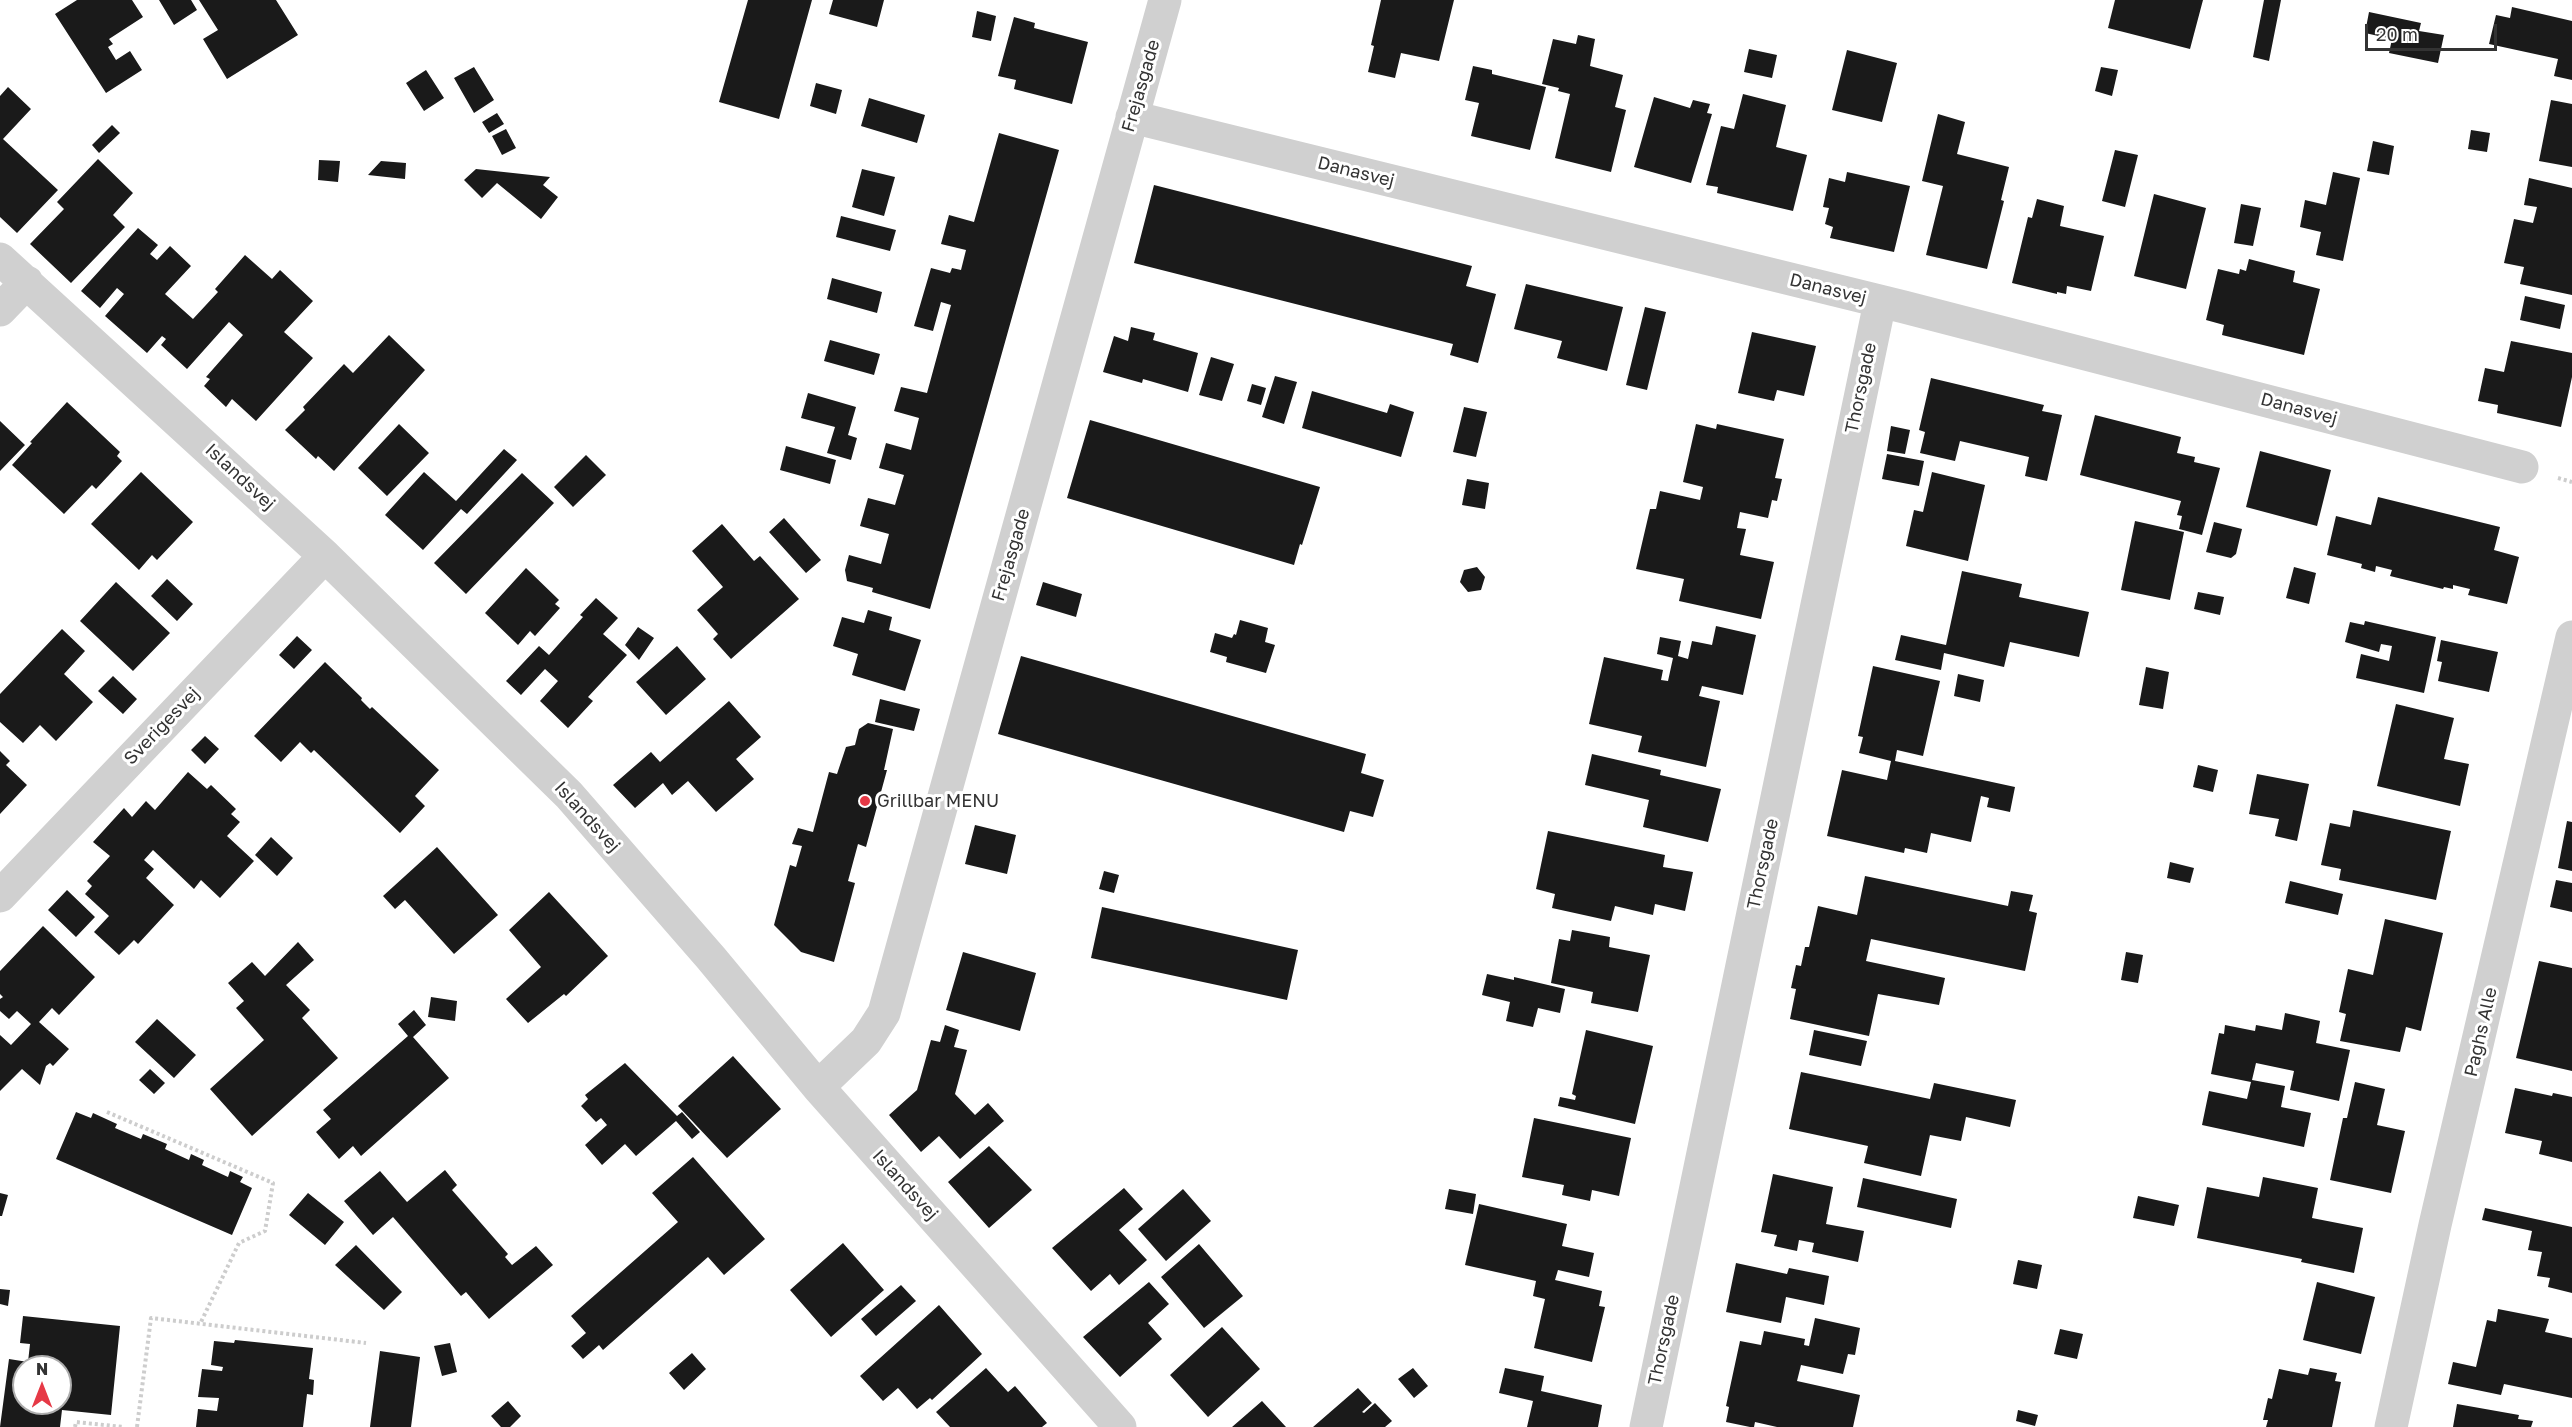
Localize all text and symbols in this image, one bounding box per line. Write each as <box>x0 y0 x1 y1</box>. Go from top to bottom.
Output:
scale bar <box>2368 12 2500 50</box>
text: 20 m <box>2376 23 2418 45</box>
street label: Frejasgade <box>1117 37 1165 135</box>
street label: Danasvej <box>1315 152 1397 192</box>
street label: Danasvej <box>1787 269 1869 309</box>
street label: Thorsgade <box>1841 341 1881 435</box>
street label: Danasvej <box>2258 388 2340 430</box>
street label: Islandsvej <box>201 439 279 515</box>
street label: Frejasgade <box>987 506 1035 604</box>
street label: Sverigesvej <box>120 683 204 769</box>
street label: Islandsvej <box>550 777 624 857</box>
place label: Grillbar MENU <box>877 790 999 812</box>
marker: Grillbar MENU <box>858 794 872 808</box>
street label: Thorsgade <box>1743 817 1783 911</box>
street label: Paghs Alle <box>2460 985 2502 1079</box>
street label: Islandsvej <box>868 1145 942 1225</box>
street label: Thorsgade <box>1644 1293 1684 1387</box>
north arrow <box>12 1355 72 1415</box>
text: N <box>36 1359 48 1379</box>

